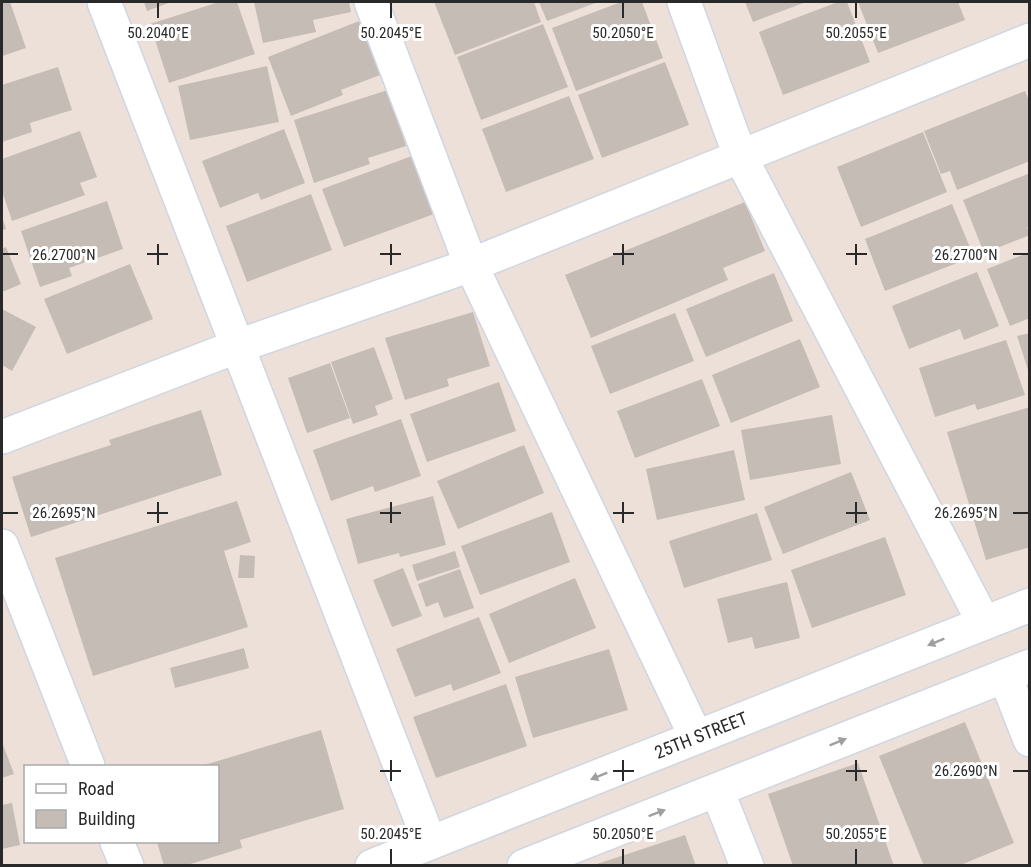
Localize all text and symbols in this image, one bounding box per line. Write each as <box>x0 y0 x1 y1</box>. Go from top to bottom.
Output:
text: 50.2040°E <box>127 24 189 42</box>
text: 50.2045°E <box>360 24 422 42</box>
text: 50.2050°E <box>592 24 654 42</box>
text: 50.2055°E <box>825 24 887 42</box>
text: 26.2700°N <box>32 246 96 264</box>
text: 26.2700°N <box>934 246 998 264</box>
text: 26.2695°N <box>32 504 96 522</box>
text: 26.2695°N <box>934 504 998 522</box>
one-way arrow <box>927 638 945 647</box>
street label: 25TH STREET <box>651 707 750 763</box>
one-way arrow <box>830 737 848 747</box>
text: 26.2690°N <box>934 762 998 780</box>
legend <box>24 765 219 843</box>
one-way arrow <box>589 771 607 781</box>
text: Road <box>78 778 114 799</box>
text: Building <box>78 808 135 829</box>
one-way arrow <box>648 808 666 818</box>
text: 50.2045°E <box>360 825 422 843</box>
text: 50.2050°E <box>592 825 654 843</box>
text: 50.2055°E <box>825 825 887 843</box>

